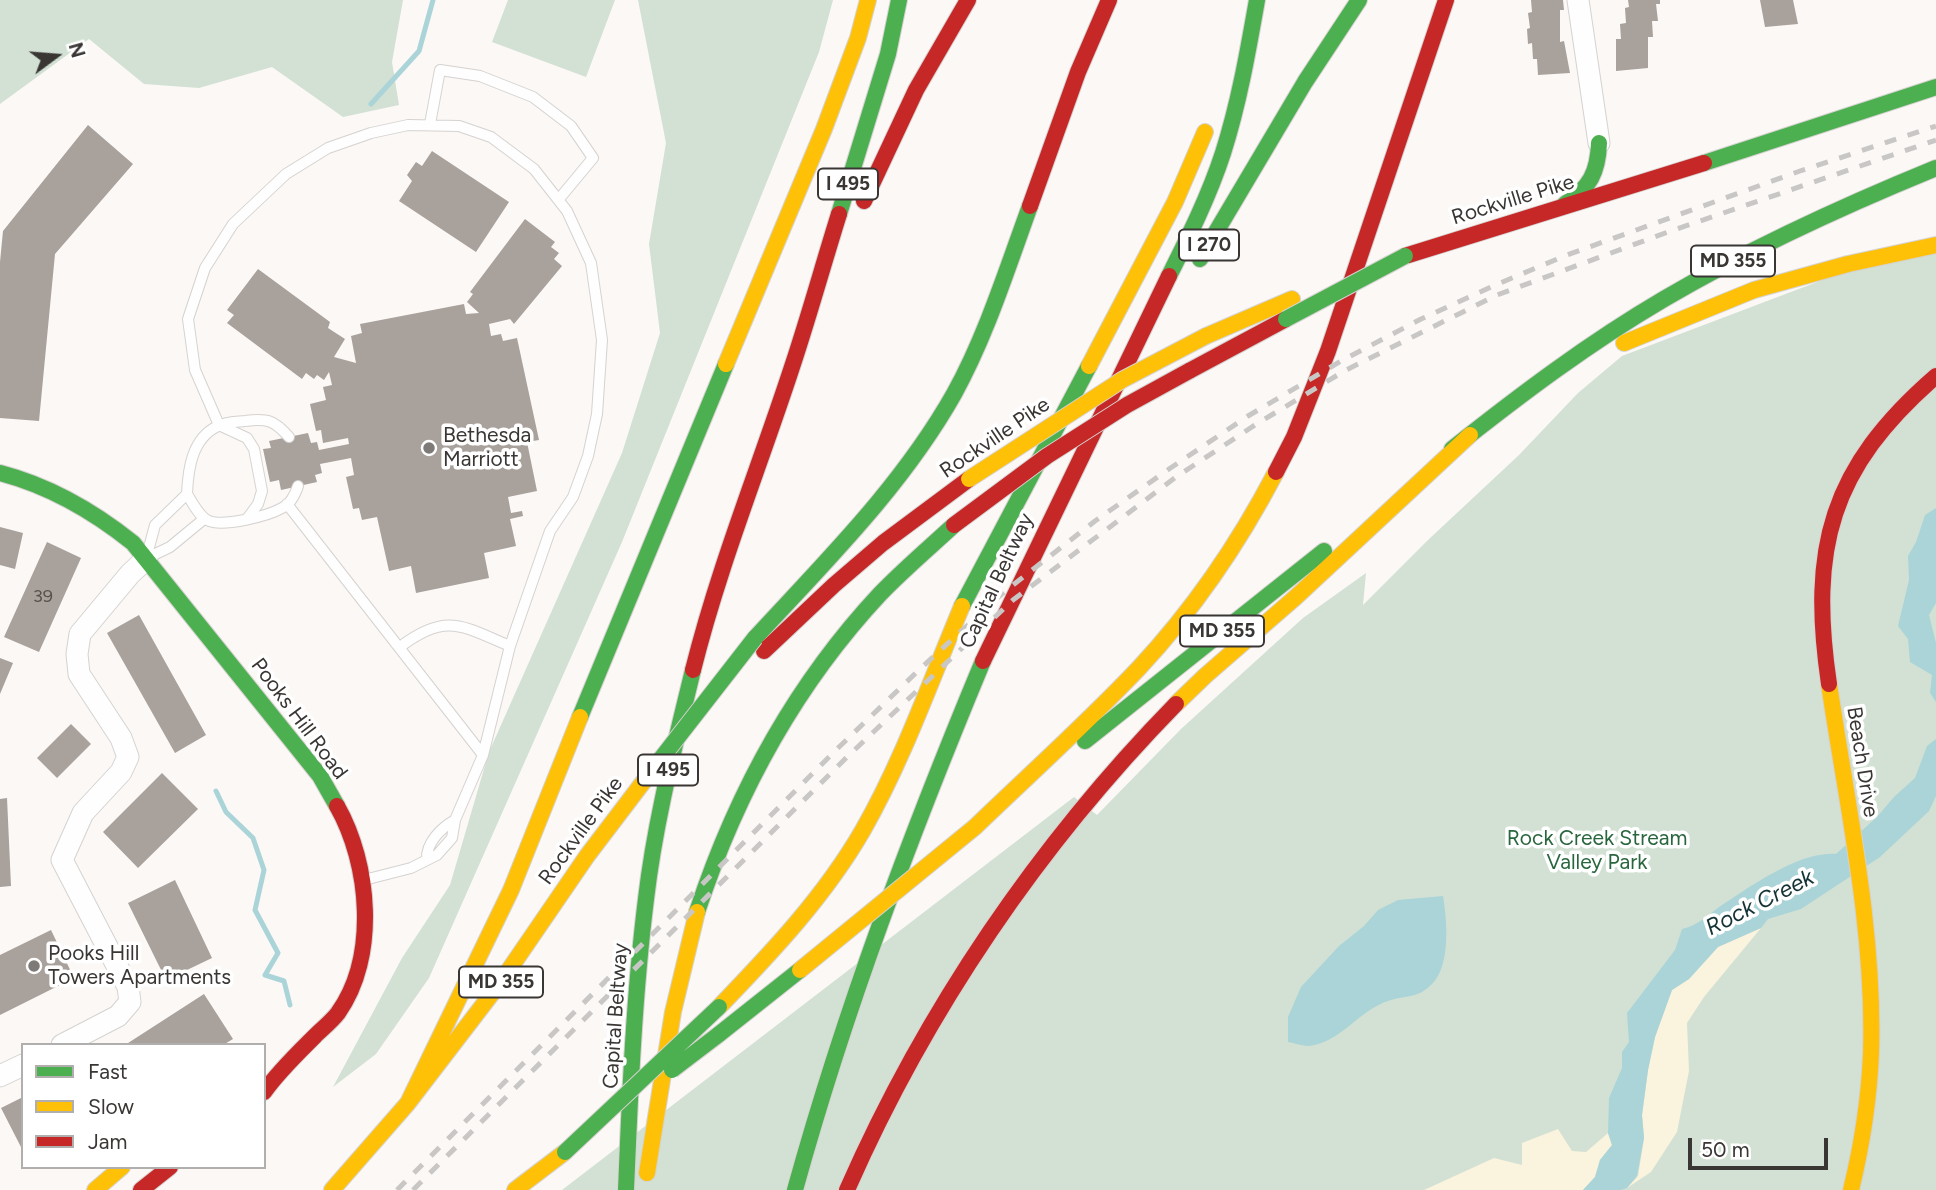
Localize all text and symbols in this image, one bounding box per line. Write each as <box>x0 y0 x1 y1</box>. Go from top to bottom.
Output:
north arrow <box>21 21 91 91</box>
text: N <box>64 40 90 60</box>
road number: I 495 <box>818 168 878 200</box>
street label: Rockville Pike <box>1449 169 1577 231</box>
road number: I 270 <box>1179 230 1239 260</box>
road number: MD 355 <box>1691 246 1775 276</box>
street label: Rockville Pike <box>935 392 1055 484</box>
place label: Bethesda Marriott <box>443 423 531 473</box>
marker: Bethesda Marriott <box>421 440 437 456</box>
street label: Capital Beltway <box>955 509 1039 653</box>
house number: 39 <box>33 586 53 608</box>
road number: MD 355 <box>1180 616 1264 646</box>
street label: Pooks Hill Road <box>245 654 353 784</box>
street label: Beach Drive <box>1841 705 1883 819</box>
road number: I 495 <box>638 754 698 786</box>
street label: Rockville Pike <box>533 772 629 890</box>
park label: Rock Creek Stream Valley Park <box>1507 826 1687 876</box>
water label: Rock Creek <box>1701 864 1819 942</box>
place label: Pooks Hill Towers Apartments <box>48 941 231 991</box>
street label: Capital Beltway <box>598 942 634 1090</box>
marker: Pooks Hill Towers Apartments <box>26 958 42 974</box>
road number: MD 355 <box>459 966 543 998</box>
legend <box>21 1043 266 1169</box>
text: Fast <box>88 1059 128 1084</box>
text: Slow <box>88 1094 134 1119</box>
scale bar <box>1691 1124 1831 1168</box>
text: Jam <box>88 1129 127 1154</box>
text: 50 m <box>1701 1137 1750 1162</box>

